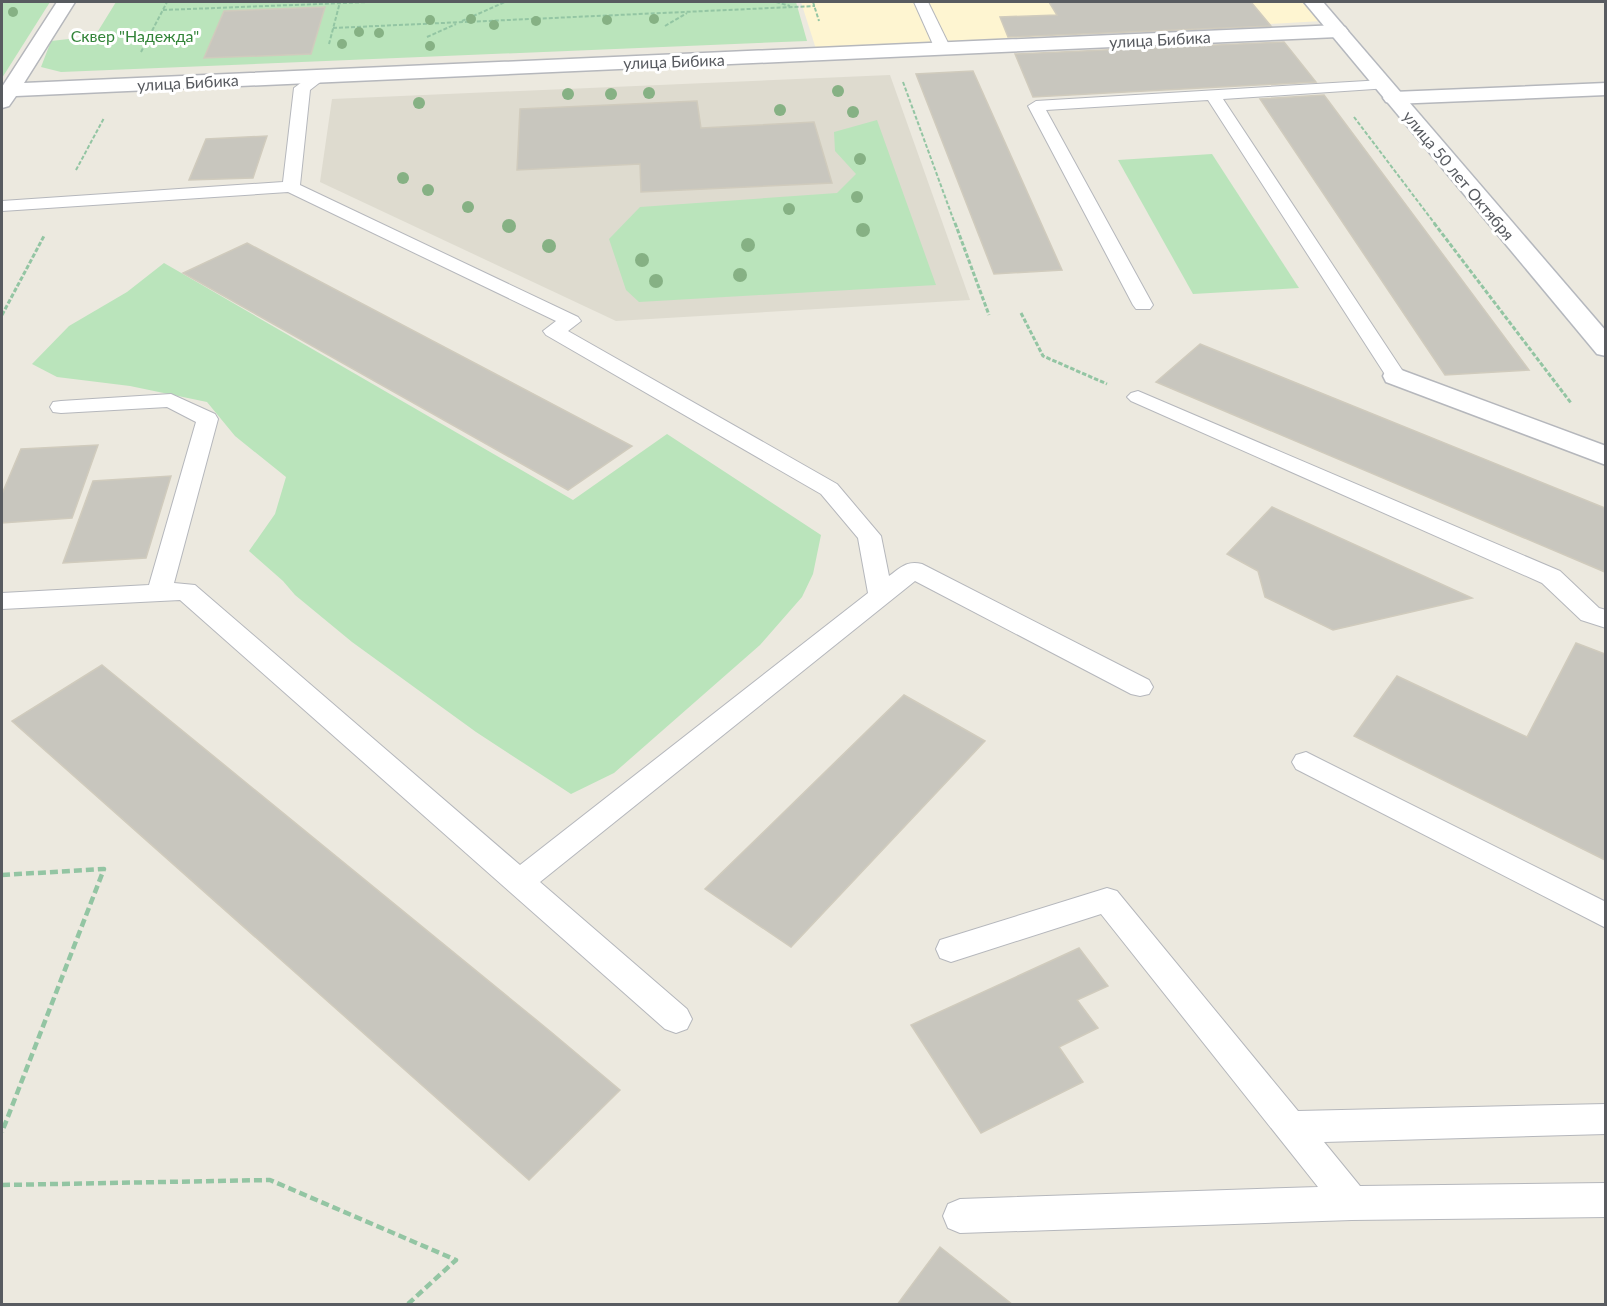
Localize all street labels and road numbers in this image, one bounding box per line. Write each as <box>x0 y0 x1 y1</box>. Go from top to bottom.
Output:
street label: улица Бибика <box>1109 27 1211 51</box>
street label: улица Бибика <box>623 50 725 72</box>
street label: улица Бибика <box>137 70 239 94</box>
street label: улица 50 лет Октября <box>1399 106 1519 244</box>

